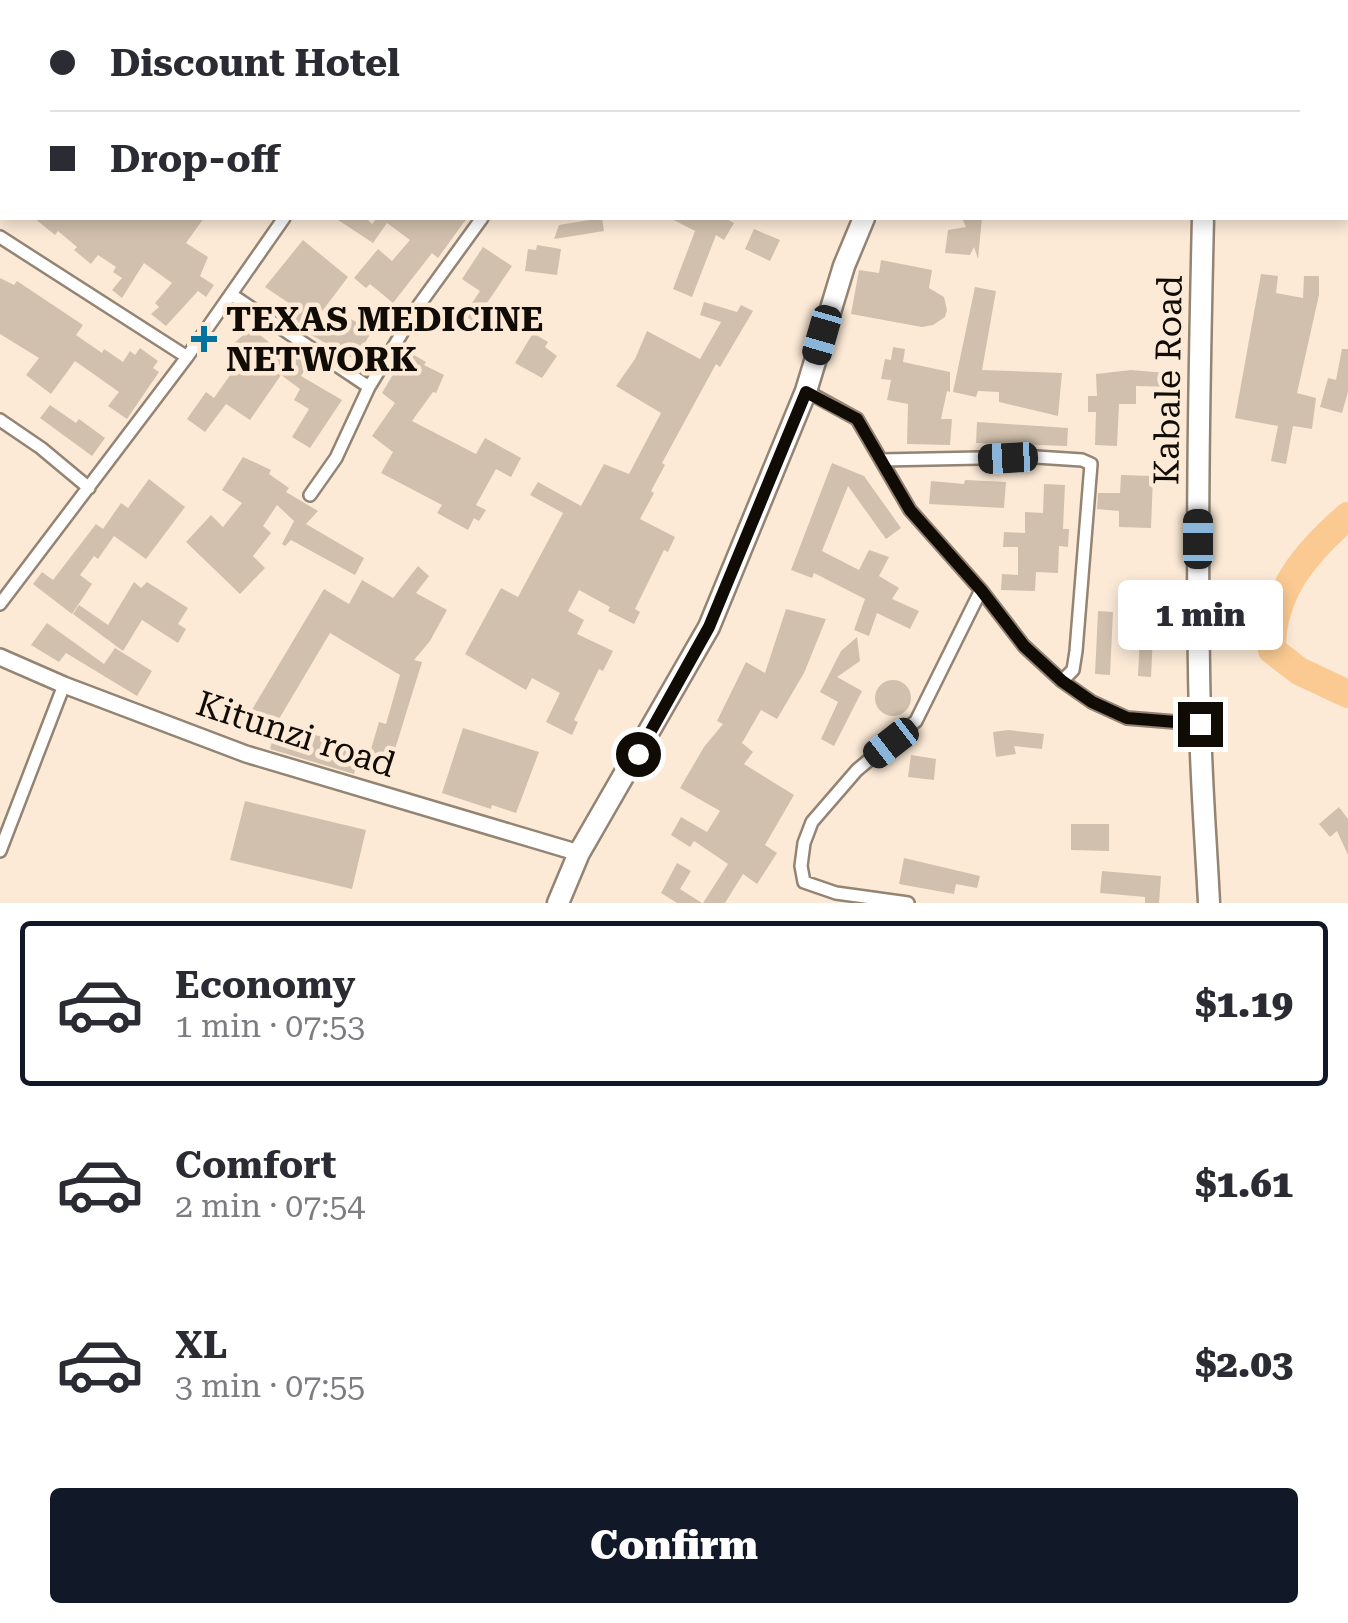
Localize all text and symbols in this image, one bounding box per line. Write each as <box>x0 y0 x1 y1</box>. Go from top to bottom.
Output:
text: Discount Hotel <box>110 41 400 85</box>
text: Drop-off <box>110 137 280 181</box>
street label: Kabale Road <box>1146 275 1191 485</box>
place label: TEXAS MEDICINE NETWORK <box>226 299 543 380</box>
car <box>799 302 845 368</box>
marker: TEXAS MEDICINE NETWORK <box>191 326 217 352</box>
car <box>977 441 1039 475</box>
car <box>1183 509 1213 569</box>
callout: 1 min <box>1118 579 1282 649</box>
text: 1 min <box>1156 596 1245 634</box>
street label: Kitunzi road <box>191 683 401 786</box>
route end <box>1178 702 1223 747</box>
car <box>858 713 924 773</box>
route start <box>616 732 661 777</box>
icon: car <box>55 959 145 1049</box>
text: Economy <box>175 963 355 1007</box>
text: $1.19 <box>1195 982 1293 1026</box>
text: 1 min · 07:53 <box>175 1007 365 1045</box>
icon: car <box>55 1139 145 1229</box>
text: Comfort <box>175 1143 336 1187</box>
text: $1.61 <box>1195 1162 1293 1206</box>
text: 2 min · 07:54 <box>175 1187 365 1225</box>
icon: car <box>55 1319 145 1409</box>
text: XL <box>175 1323 227 1367</box>
text: $2.03 <box>1195 1342 1293 1386</box>
text: 3 min · 07:55 <box>175 1367 365 1405</box>
button: Confirm <box>50 1488 1298 1603</box>

